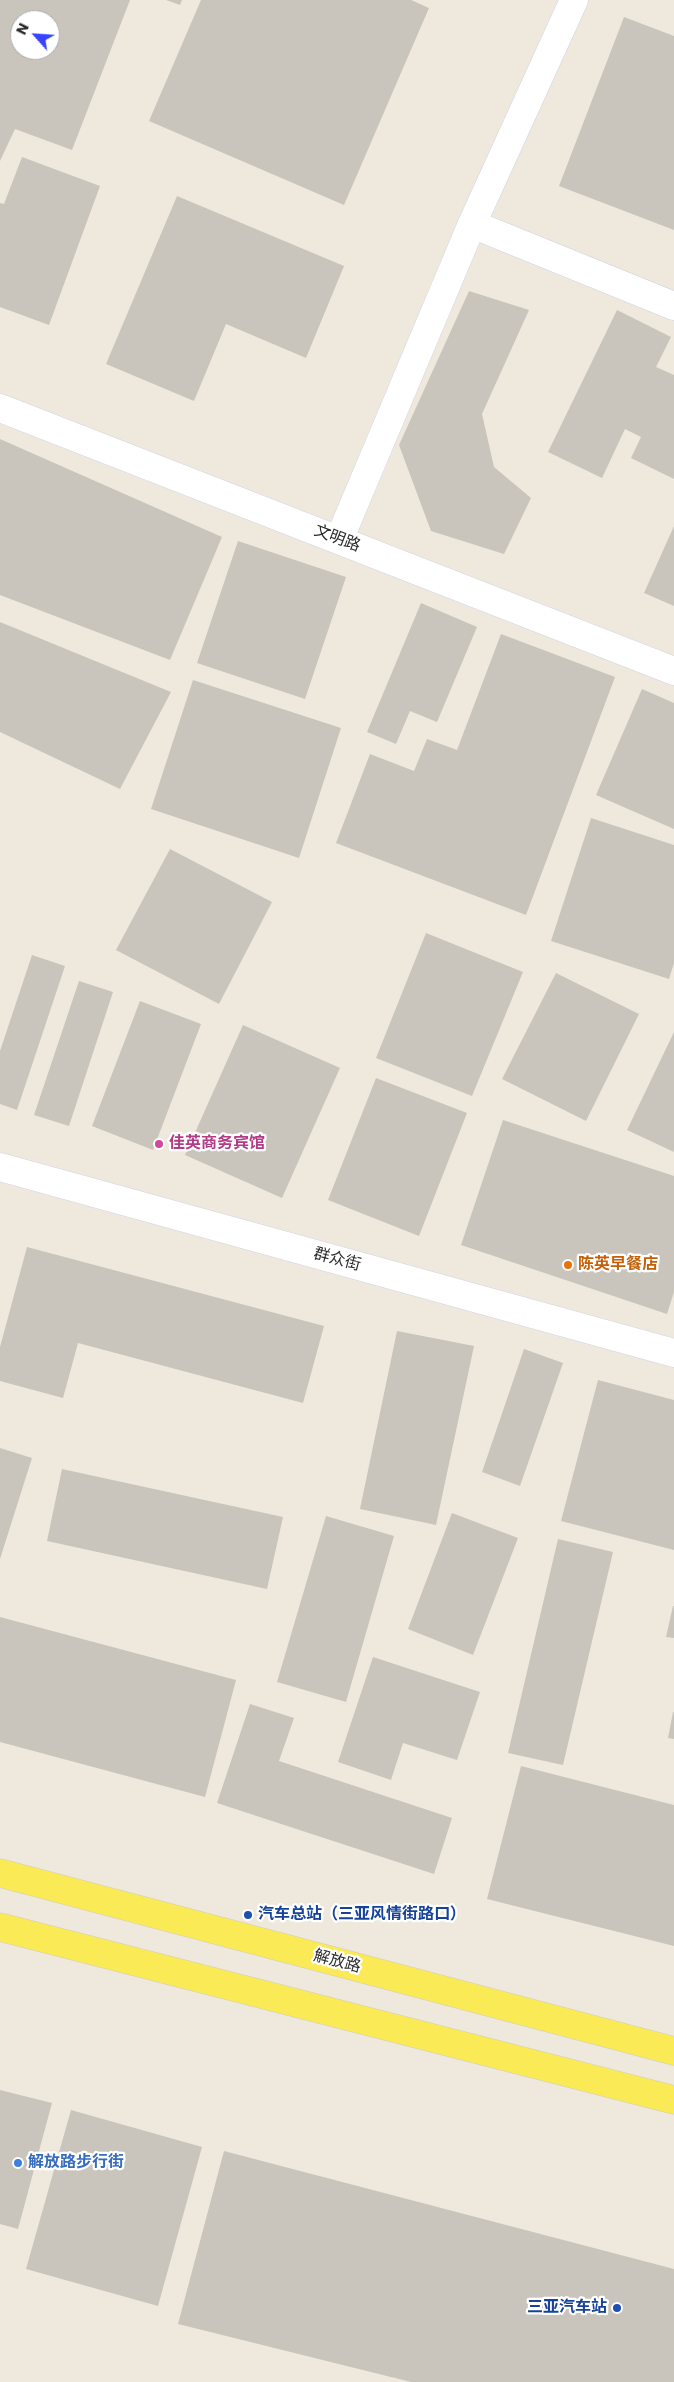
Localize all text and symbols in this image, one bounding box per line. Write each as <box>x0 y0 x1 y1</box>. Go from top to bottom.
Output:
north arrow <box>10 10 60 60</box>
text: N <box>11 20 34 38</box>
street label: 文明路 <box>311 521 363 557</box>
place label: 佳英商务宾馆 <box>169 1134 265 1154</box>
marker: 佳英商务宾馆 <box>153 1138 165 1150</box>
street label: 群众街 <box>311 1245 363 1275</box>
place label: 陈英早餐店 <box>578 1255 658 1275</box>
marker: 陈英早餐店 <box>562 1259 574 1271</box>
place label: 汽车总站（三亚风情街路口） <box>258 1905 466 1925</box>
marker: 汽车总站（三亚风情街路口） <box>242 1909 254 1921</box>
street label: 解放路 <box>311 1947 363 1977</box>
place label: 解放路步行街 <box>28 2153 124 2173</box>
marker: 解放路步行街 <box>12 2157 24 2169</box>
place label: 三亚汽车站 <box>527 2298 607 2318</box>
marker: 三亚汽车站 <box>611 2302 623 2314</box>

